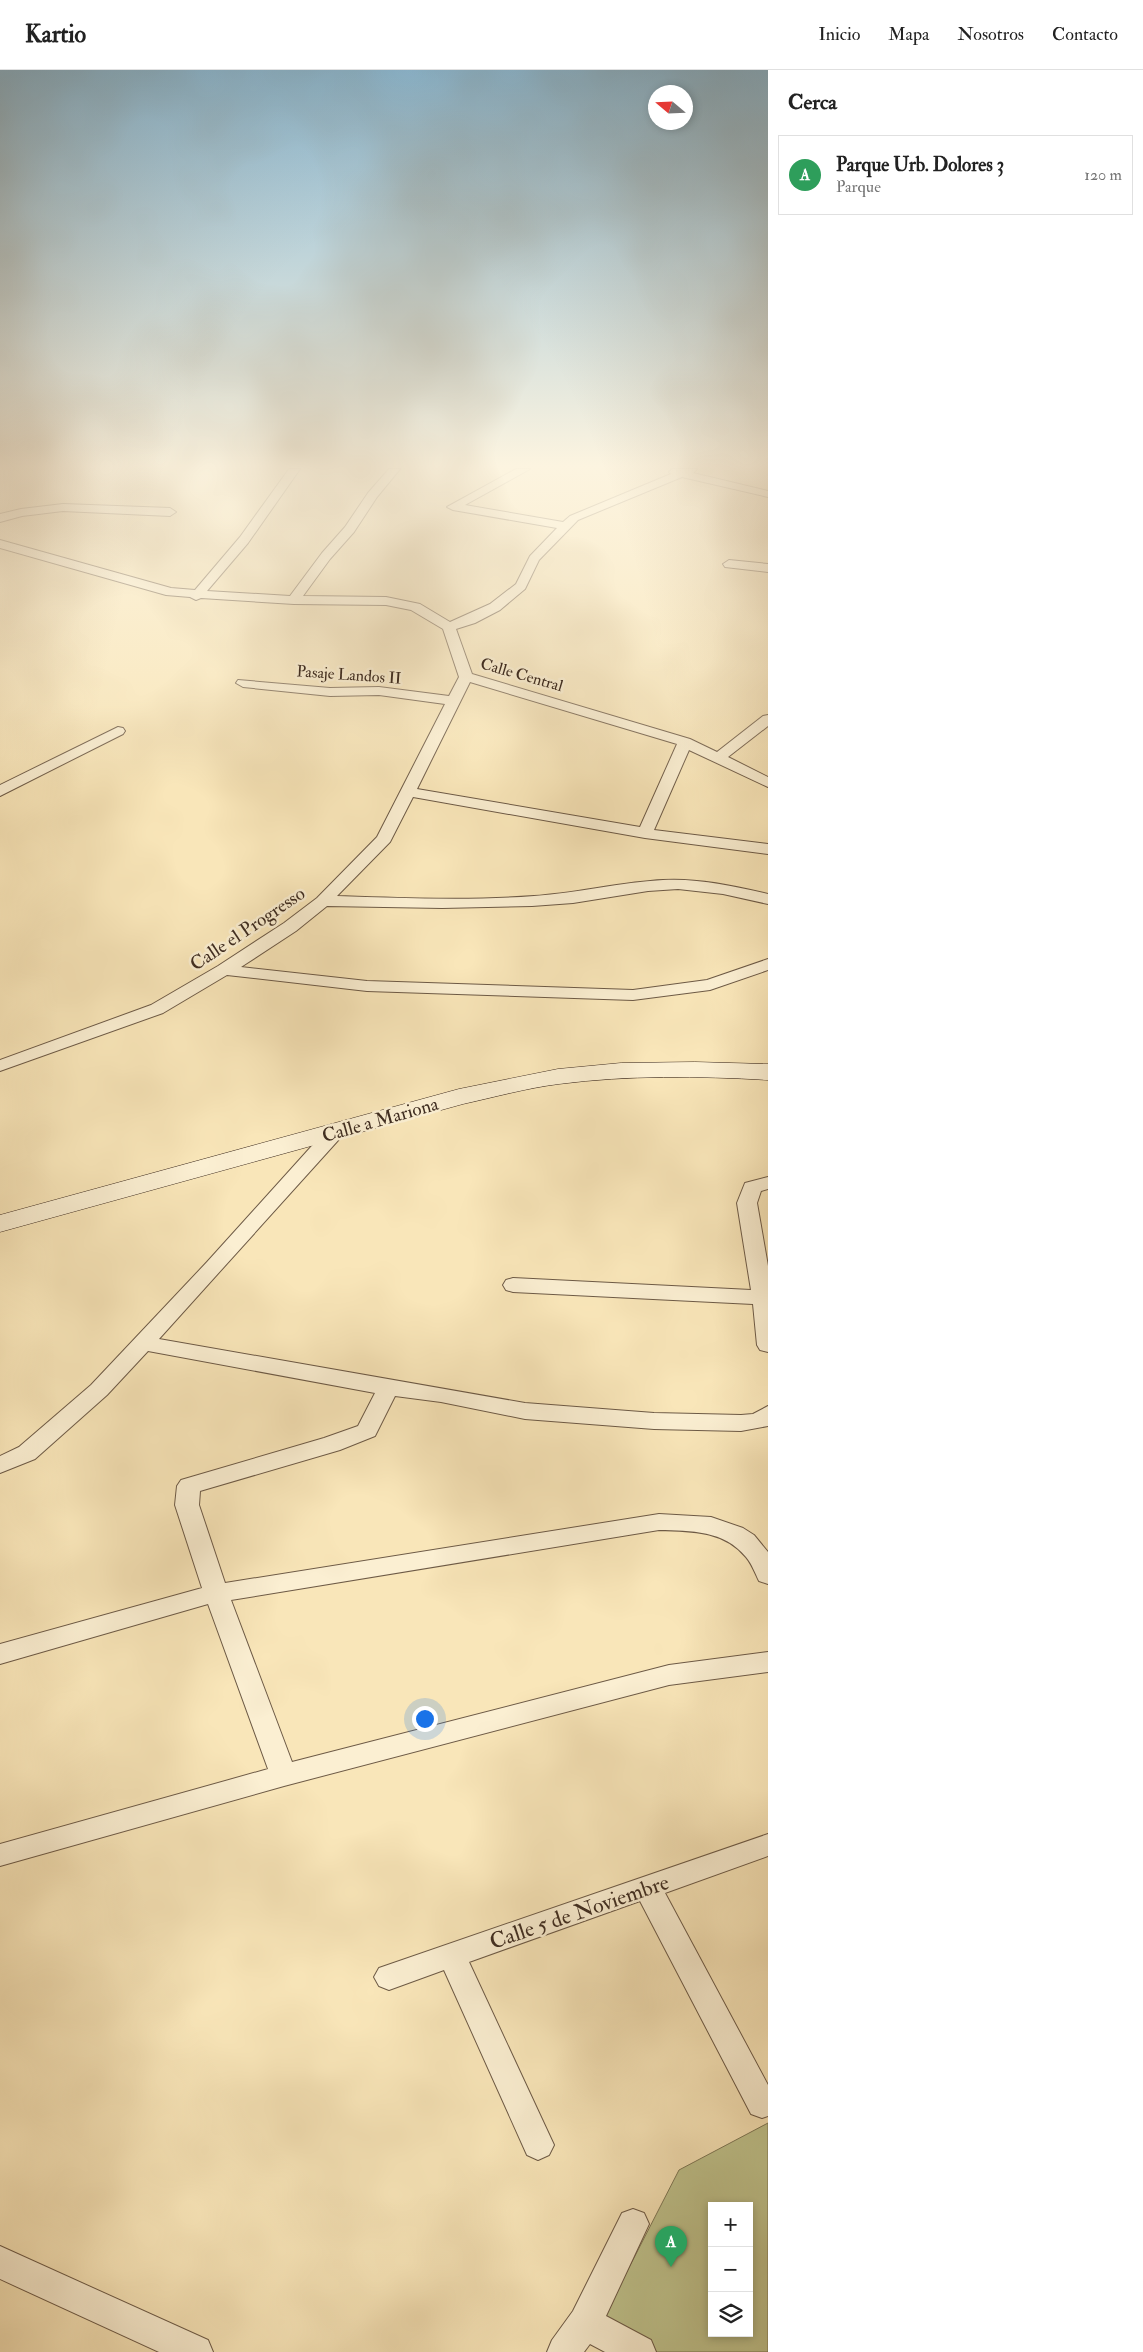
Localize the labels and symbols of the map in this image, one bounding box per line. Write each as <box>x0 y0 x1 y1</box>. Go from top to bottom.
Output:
north arrow <box>648 85 693 130</box>
street label: Calle Central <box>478 654 565 696</box>
street label: Pasaje Landos II <box>296 661 402 689</box>
street label: Calle el Progresso <box>185 882 310 976</box>
street label: Calle a Mariona <box>319 1092 441 1148</box>
your location <box>412 1706 438 1732</box>
street label: Calle 5 de Noviembre <box>486 1868 673 1956</box>
pin: A <box>655 2226 687 2267</box>

